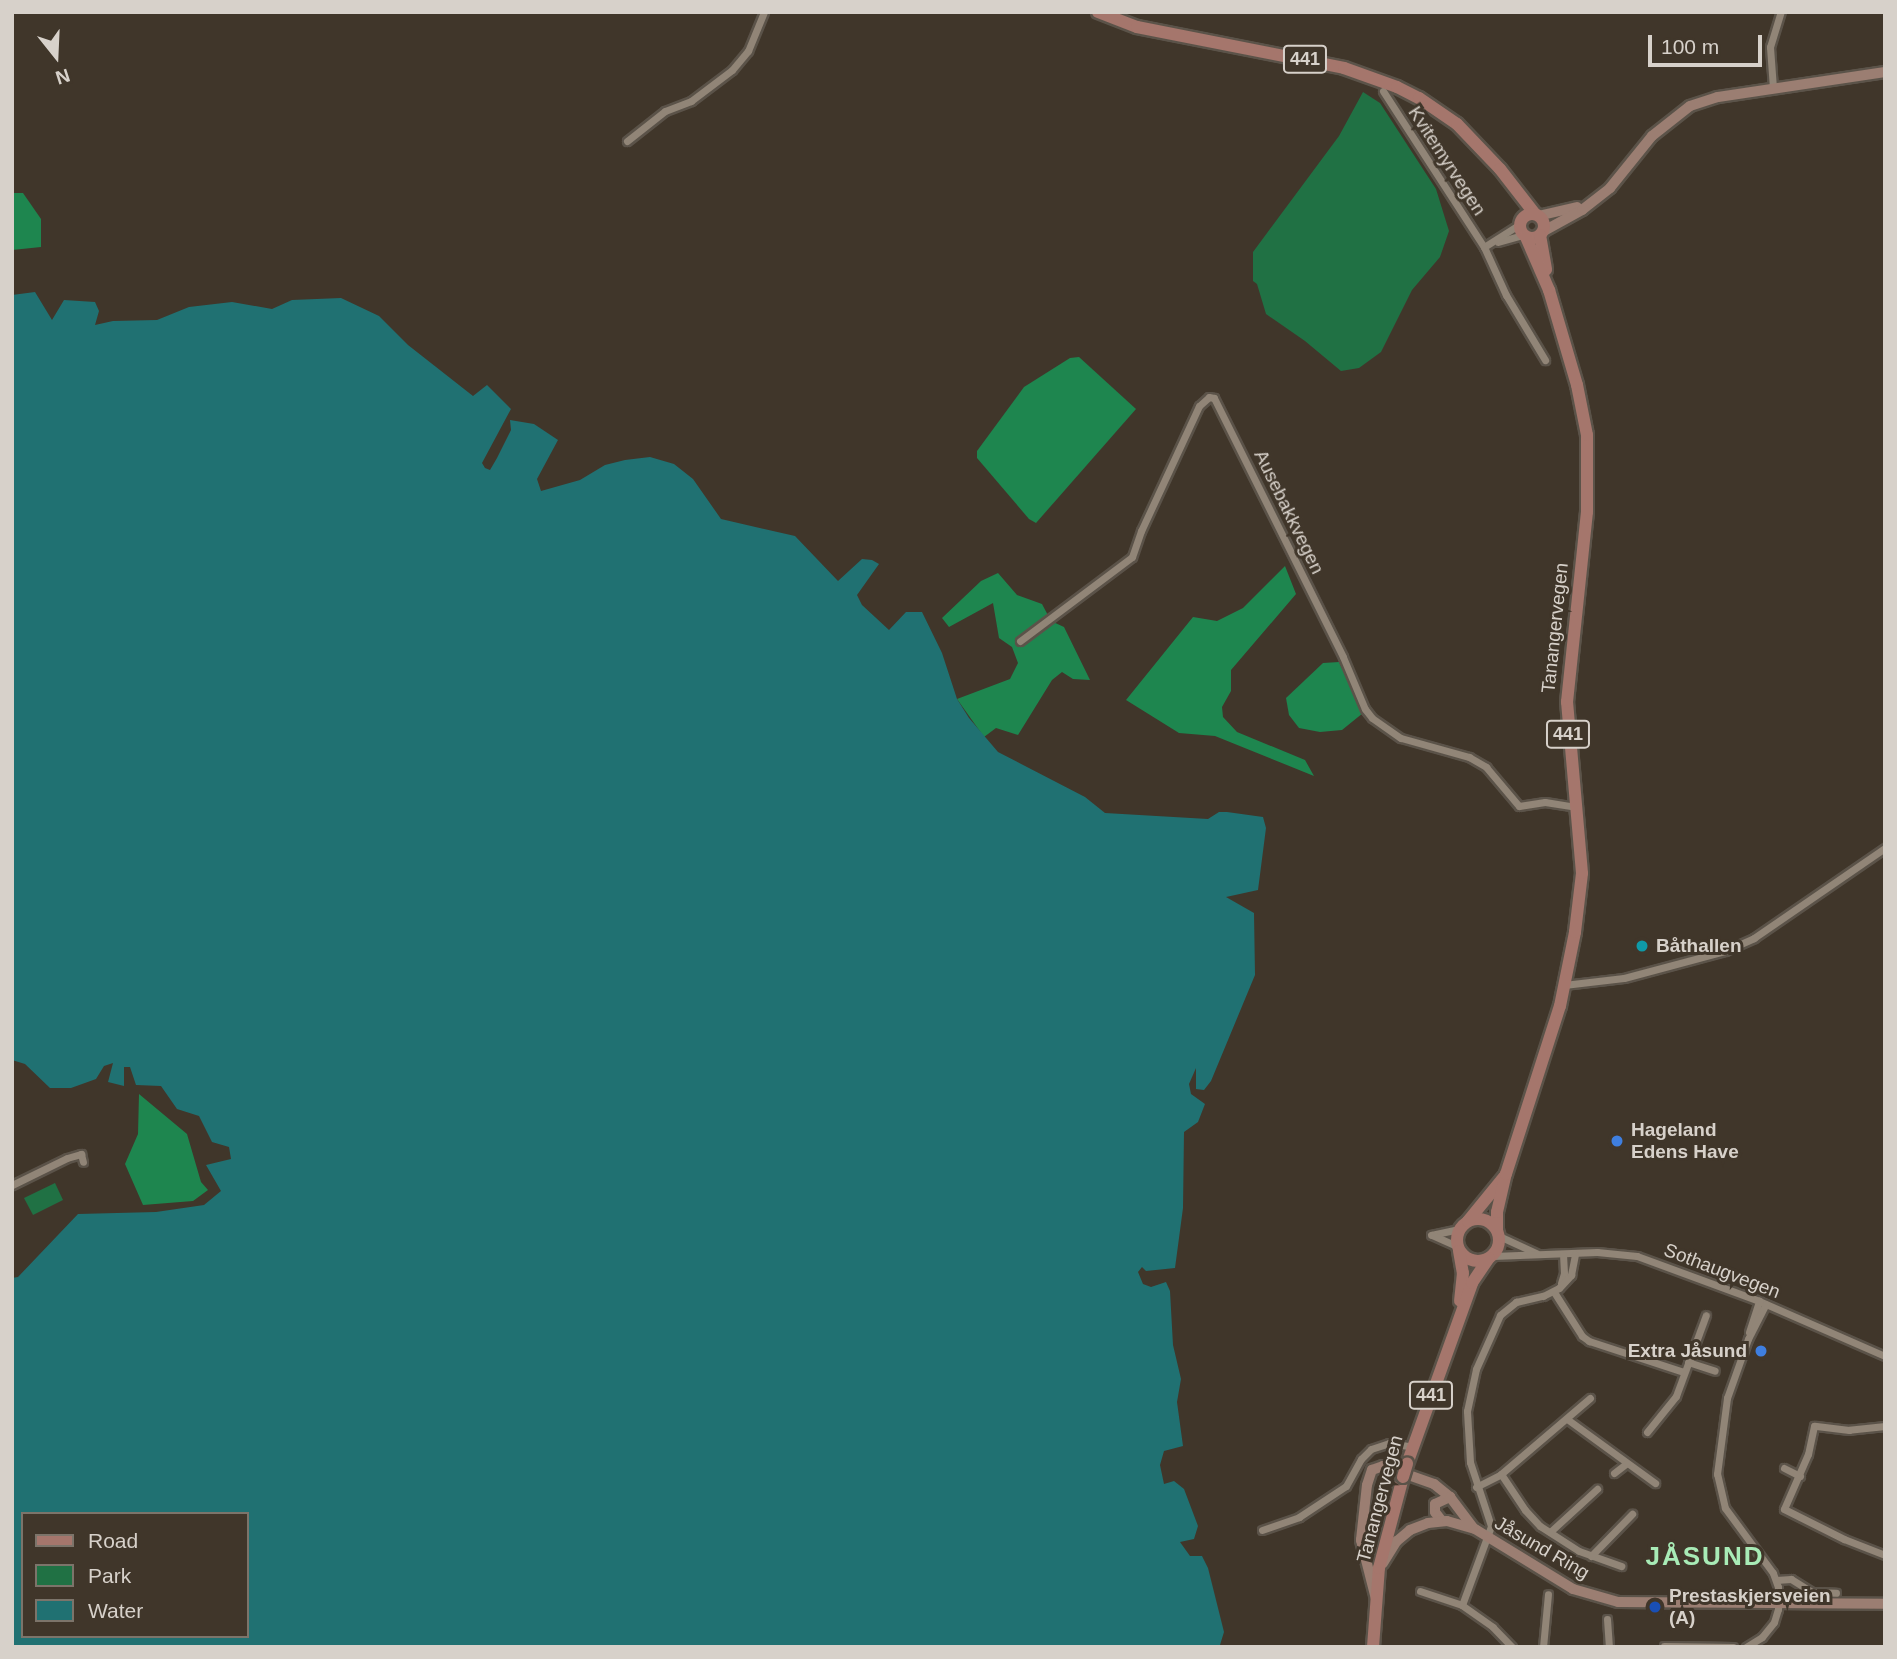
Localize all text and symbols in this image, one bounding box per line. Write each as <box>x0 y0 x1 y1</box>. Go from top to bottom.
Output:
north arrow <box>21 21 91 91</box>
scale bar <box>1652 21 1766 65</box>
text: 100 m <box>1661 35 1719 58</box>
road number: 441 <box>1282 44 1328 74</box>
text: N <box>53 64 72 89</box>
street label: Kvitemyrvegen <box>1403 102 1491 220</box>
street label: Ausebakkvegen <box>1249 446 1329 578</box>
street label: Tanangervegen <box>1537 562 1573 694</box>
road number: 441 <box>1545 720 1591 748</box>
place label: Båthallen <box>1656 935 1742 957</box>
marker: Båthallen <box>1634 938 1650 954</box>
place label: Hageland Edens Have <box>1631 1119 1739 1163</box>
marker: Hageland Edens Have <box>1609 1133 1625 1149</box>
street label: Sothaugvegen <box>1661 1238 1783 1304</box>
place label: Extra Jåsund <box>1628 1340 1747 1362</box>
marker: Extra Jåsund <box>1753 1343 1769 1359</box>
road number: 441 <box>1408 1380 1454 1410</box>
street label: Tanangervegen <box>1352 1433 1408 1565</box>
legend <box>21 1512 248 1638</box>
street label: Jåsund Ring <box>1491 1512 1593 1584</box>
text: Road <box>88 1529 138 1552</box>
district label: JÅSUND <box>1646 1541 1764 1573</box>
text: Park <box>88 1564 131 1587</box>
place label: Prestaskjersveien (A) <box>1669 1585 1831 1629</box>
text: Water <box>88 1599 143 1622</box>
marker: Prestaskjersveien (A) <box>1647 1599 1663 1615</box>

